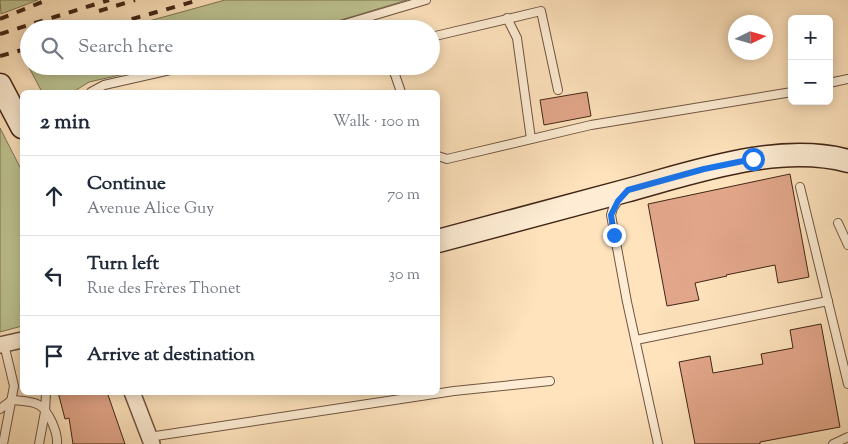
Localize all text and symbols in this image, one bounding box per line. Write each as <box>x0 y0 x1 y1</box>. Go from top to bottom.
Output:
north arrow <box>728 15 773 60</box>
map controls <box>788 15 833 105</box>
button: + <box>788 15 833 60</box>
search box <box>20 20 440 75</box>
icon: search <box>38 34 66 62</box>
text: Search here <box>78 34 173 61</box>
button: − <box>788 60 833 105</box>
text: 2 min <box>40 108 90 138</box>
text: Walk · 100 m <box>333 111 420 134</box>
route start <box>742 148 765 171</box>
text: Continue <box>87 171 166 198</box>
icon: ahead <box>40 182 68 210</box>
text: 70 m <box>387 184 420 207</box>
text: Avenue Alice Guy <box>87 198 214 221</box>
route end <box>603 224 626 247</box>
text: Turn left <box>87 251 159 278</box>
icon: left <box>40 262 68 290</box>
text: 30 m <box>389 264 420 287</box>
text: Rue des Frères Thonet <box>87 278 241 301</box>
icon: arrive <box>40 342 68 370</box>
text: Arrive at destination <box>87 342 255 369</box>

